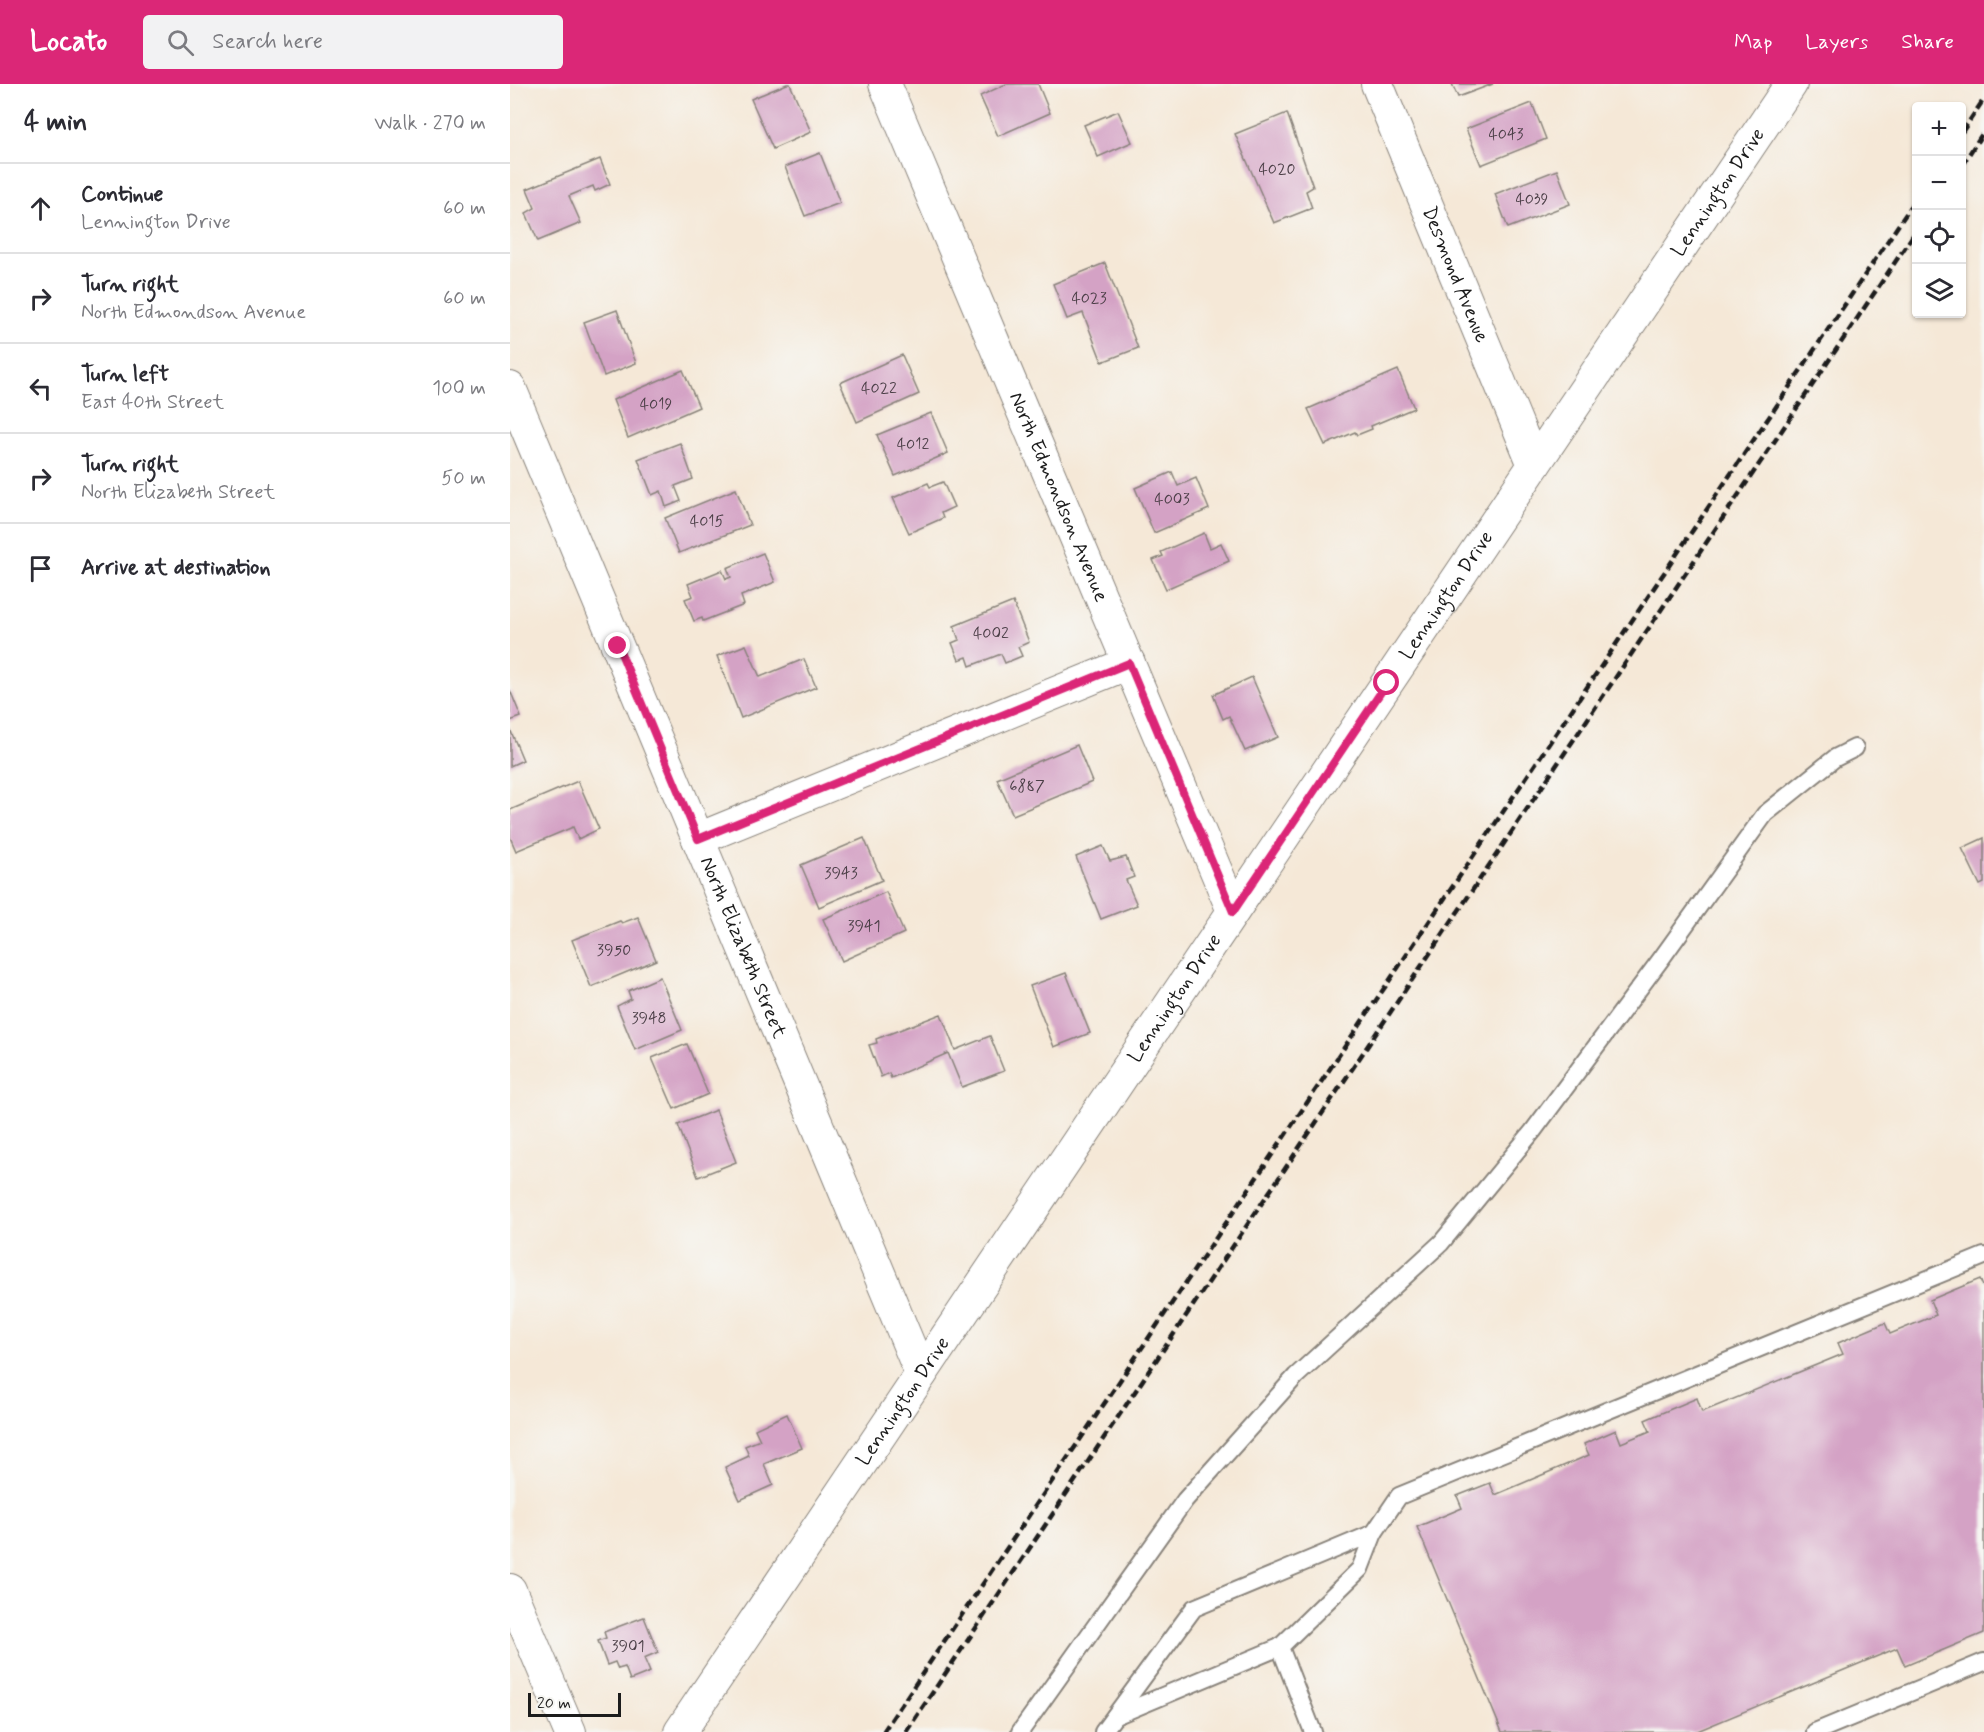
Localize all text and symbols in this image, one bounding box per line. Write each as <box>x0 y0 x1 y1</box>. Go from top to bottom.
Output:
search box <box>143 15 563 69</box>
text: Locato <box>30 24 107 61</box>
icon: search <box>164 26 197 59</box>
text: Search here <box>212 28 323 56</box>
text: Map <box>1734 28 1772 56</box>
text: Layers <box>1805 28 1868 56</box>
text: Share <box>1901 28 1954 56</box>
map controls <box>1912 102 1966 318</box>
button: + <box>1912 102 1966 156</box>
text: 4 min <box>24 106 87 140</box>
text: Walk · 270 m <box>374 110 486 137</box>
street label: Lennington Drive <box>1665 123 1771 262</box>
house number: 4043 <box>1488 124 1524 145</box>
button: − <box>1912 156 1966 210</box>
house number: 4020 <box>1259 159 1296 180</box>
text: Continue <box>81 181 163 209</box>
house number: 4039 <box>1516 189 1549 210</box>
icon: ahead <box>24 192 57 225</box>
text: 60 m <box>443 195 486 222</box>
street label: Desmond Avenue <box>1415 202 1496 346</box>
text: Lennington Drive <box>81 209 231 236</box>
button: locate <box>1912 210 1966 264</box>
button: layers <box>1912 264 1966 318</box>
text: Turn right <box>81 271 179 299</box>
icon: right <box>24 282 57 315</box>
text: 60 m <box>443 285 486 312</box>
house number: 4023 <box>1071 288 1107 309</box>
text: North Edmondson Avenue <box>81 299 306 326</box>
text: Turn left <box>81 361 169 389</box>
icon: left <box>24 372 57 405</box>
text: 100 m <box>432 375 486 402</box>
house number: 4022 <box>861 378 897 399</box>
street label: North Edmondson Avenue <box>1003 388 1115 606</box>
text: East 40th Street <box>81 389 224 416</box>
house number: 4019 <box>640 394 672 415</box>
house number: 4012 <box>897 434 929 455</box>
text: Turn right <box>81 451 179 479</box>
icon: right <box>24 462 57 495</box>
text: 50 m <box>441 465 486 492</box>
text: North Elizabeth Street <box>81 479 275 506</box>
house number: 4003 <box>1154 489 1190 510</box>
house number: 4015 <box>690 511 724 532</box>
street label: Lennington Drive <box>1393 525 1499 665</box>
icon: arrive <box>24 552 57 585</box>
text: Arrive at destination <box>81 554 271 582</box>
house number: 4002 <box>973 623 1009 644</box>
route end <box>604 632 630 658</box>
route start <box>1373 669 1399 695</box>
house number: 6887 <box>1009 776 1045 797</box>
street label: North Elizabeth Street <box>693 852 793 1042</box>
house number: 3943 <box>824 863 858 884</box>
house number: 3941 <box>847 916 881 937</box>
street label: Lennington Drive <box>1122 928 1228 1068</box>
house number: 3950 <box>597 940 631 961</box>
house number: 3948 <box>631 1008 667 1029</box>
street label: Lennington Drive <box>850 1331 956 1471</box>
house number: 3901 <box>611 1636 645 1657</box>
scale bar <box>528 1690 621 1718</box>
text: 20 m <box>537 1693 571 1714</box>

